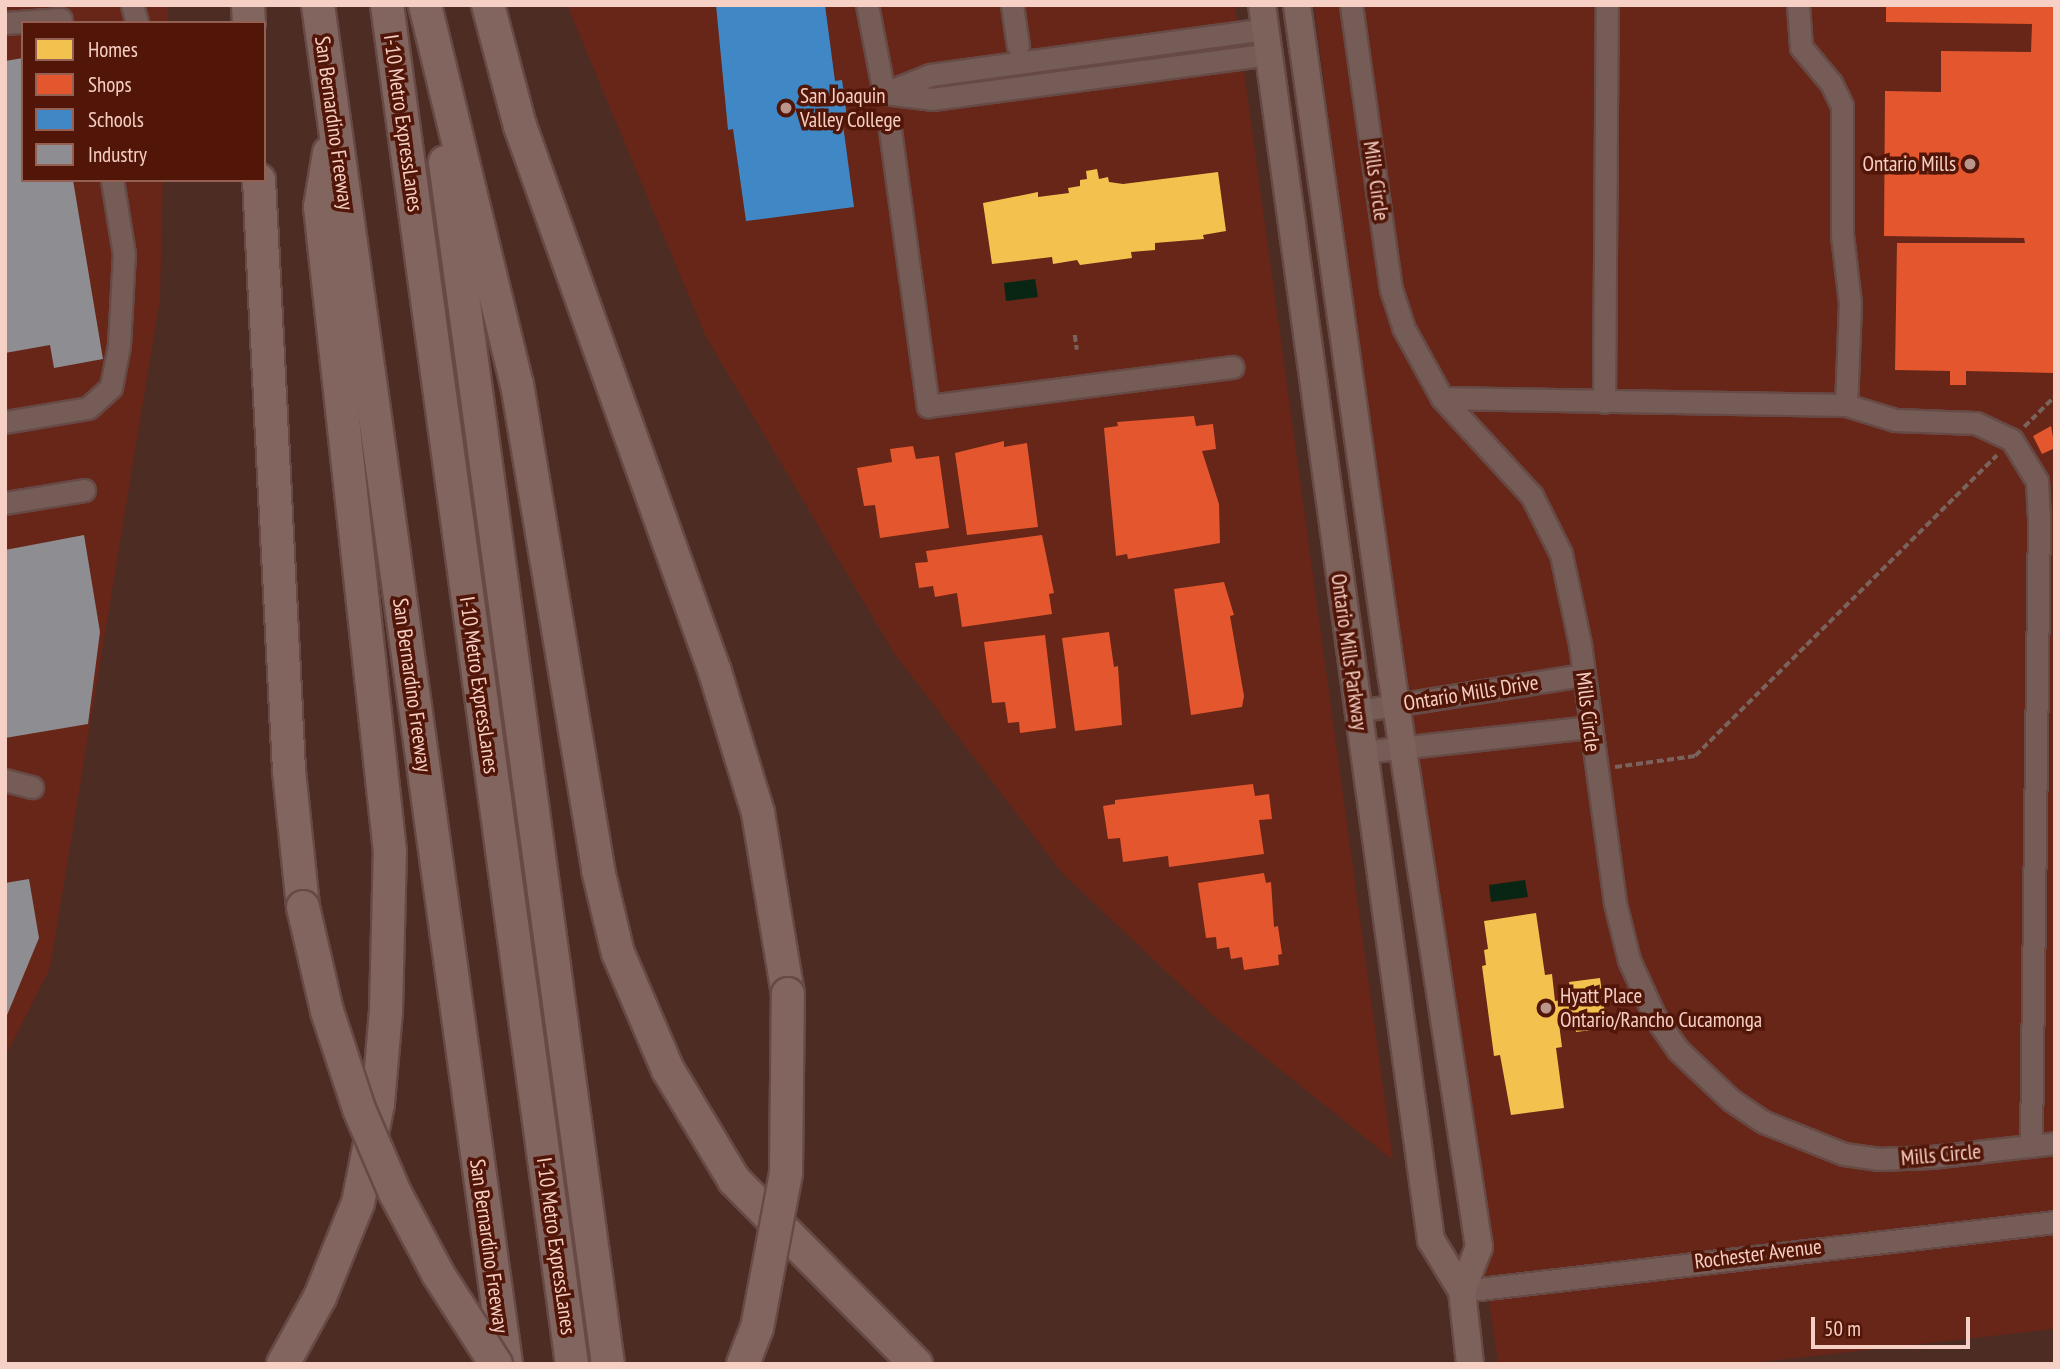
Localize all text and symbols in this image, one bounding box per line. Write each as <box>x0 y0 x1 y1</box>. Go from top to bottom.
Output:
legend <box>21 21 266 182</box>
street label: I-10 Metro ExpressLanes <box>378 33 428 213</box>
street label: San Bernardino Freeway <box>309 34 359 212</box>
text: Homes <box>88 36 138 63</box>
text: Shops <box>88 71 132 98</box>
place label: San Joaquin Valley College <box>800 83 902 133</box>
marker: San Joaquin Valley College <box>778 100 794 116</box>
text: Schools <box>88 106 144 133</box>
street label: Mills Circle <box>1358 140 1394 222</box>
text: Industry <box>88 141 147 168</box>
place label: Ontario Mills <box>1862 151 1956 177</box>
marker: Ontario Mills <box>1962 156 1978 172</box>
street label: Ontario Mills Parkway <box>1326 572 1372 732</box>
street label: I-10 Metro ExpressLanes <box>454 595 504 775</box>
street label: San Bernardino Freeway <box>387 596 437 774</box>
street label: Ontario Mills Drive <box>1402 670 1540 716</box>
street label: Mills Circle <box>1571 671 1605 753</box>
place label: Hyatt Place Ontario/Rancho Cucamonga <box>1560 983 1762 1033</box>
marker: Hyatt Place Ontario/Rancho Cucamonga <box>1538 1000 1554 1016</box>
street label: Mills Circle <box>1900 1139 1982 1171</box>
street label: I-10 Metro ExpressLanes <box>531 1156 581 1336</box>
street label: San Bernardino Freeway <box>464 1157 514 1335</box>
street label: Rochester Avenue <box>1693 1234 1823 1274</box>
scale bar <box>1815 1302 1974 1346</box>
text: 50 m <box>1824 1315 1861 1342</box>

